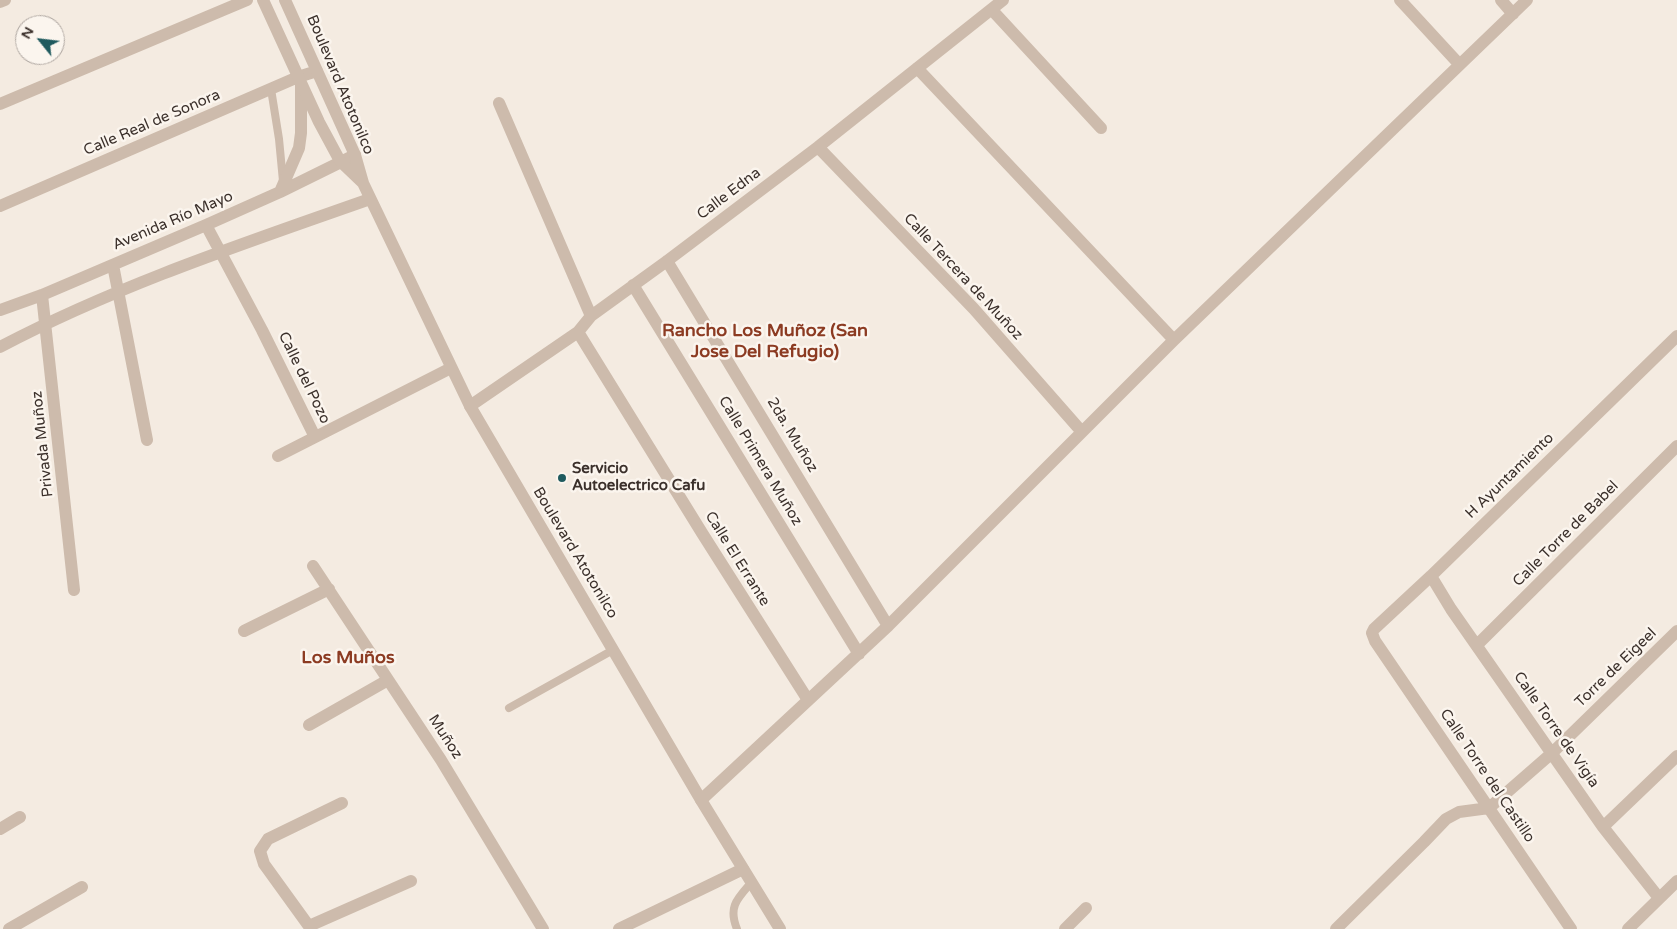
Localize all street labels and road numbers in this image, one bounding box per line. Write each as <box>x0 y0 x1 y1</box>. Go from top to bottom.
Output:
street label: Boulevard Atotonilco <box>302 13 378 157</box>
street label: Calle Real de Sonora <box>81 86 223 160</box>
street label: Calle Edna <box>694 164 764 224</box>
street label: Avenida Río Mayo <box>110 188 236 254</box>
street label: Calle Tercera de Muñoz <box>900 210 1026 344</box>
street label: Calle del Pozo <box>274 329 334 427</box>
street label: Privada Muñoz <box>28 390 58 498</box>
street label: Calle Primera Muñoz <box>714 393 806 529</box>
street label: 2da. Muñoz <box>763 394 821 476</box>
street label: H Ayuntamiento <box>1462 429 1558 523</box>
street label: Calle Torre de Babel <box>1509 477 1623 591</box>
street label: Boulevard Atotonilco <box>529 484 621 622</box>
street label: Calle El Errante <box>701 508 773 610</box>
street label: Torre de Eigeel <box>1572 625 1660 711</box>
street label: Calle Torre de Vigía <box>1509 669 1603 791</box>
street label: Calle Torre del Castillo <box>1436 706 1538 846</box>
street label: Muñoz <box>424 711 466 763</box>

